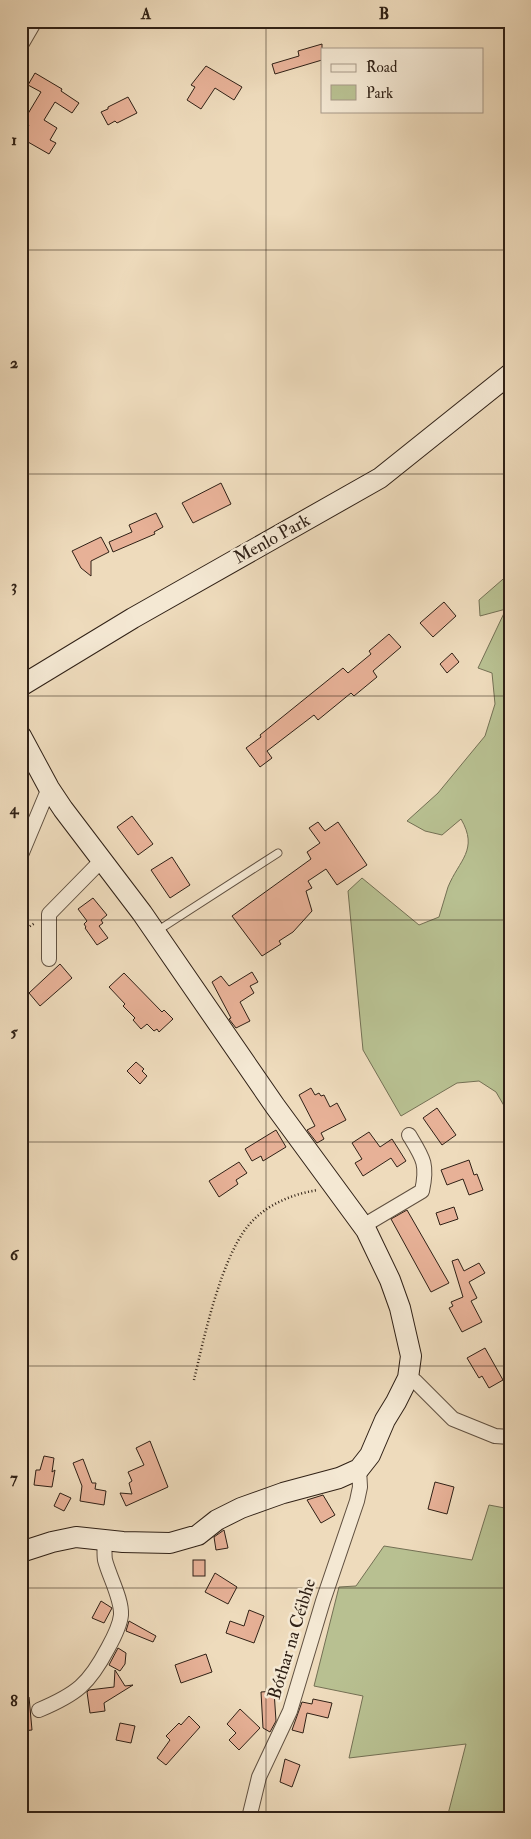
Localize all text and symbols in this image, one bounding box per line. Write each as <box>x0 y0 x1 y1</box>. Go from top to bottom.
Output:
text: A <box>140 4 152 24</box>
text: B <box>379 4 389 24</box>
legend <box>321 48 484 112</box>
text: Road <box>366 58 398 77</box>
text: Park <box>366 84 393 103</box>
text: 1 <box>11 130 17 150</box>
text: 2 <box>10 353 18 373</box>
street label: Menlo Park <box>230 508 314 569</box>
text: 3 <box>11 576 17 596</box>
text: 4 <box>9 799 20 819</box>
text: 5 <box>10 1022 18 1042</box>
text: 6 <box>10 1245 20 1265</box>
text: 7 <box>10 1468 18 1488</box>
street label: Bóthar na Céibhe <box>263 1575 321 1702</box>
text: 8 <box>10 1691 18 1711</box>

